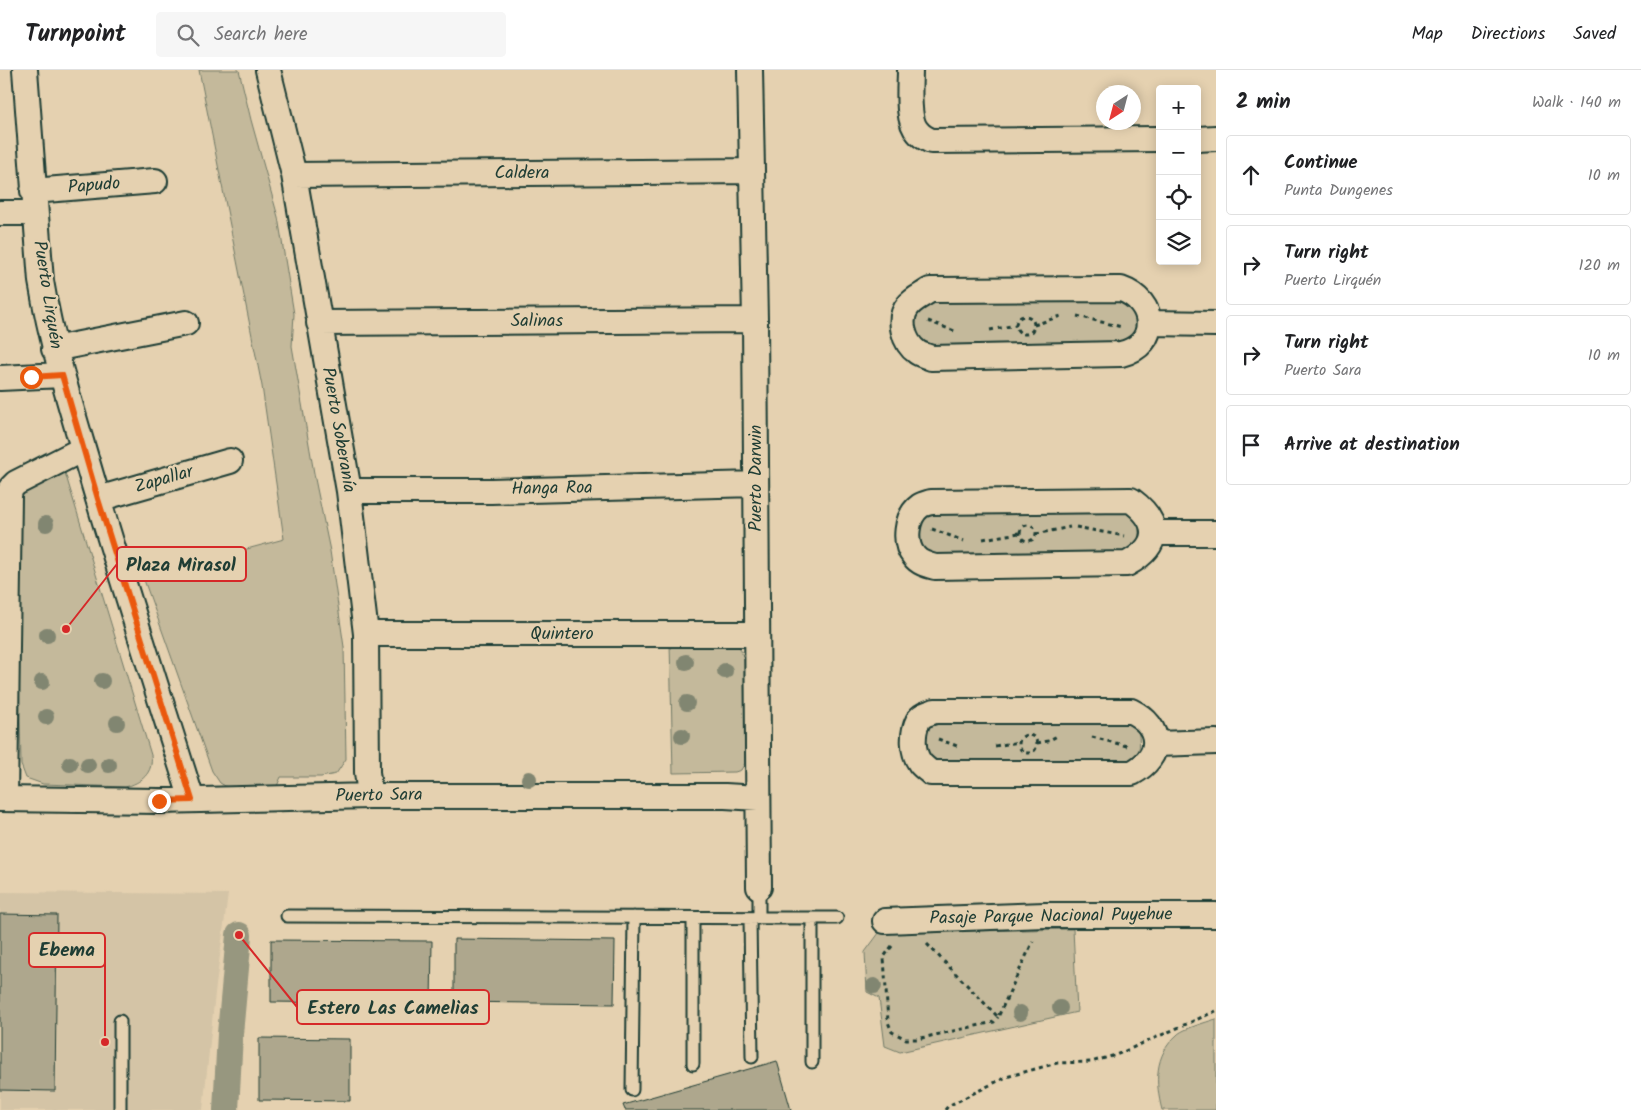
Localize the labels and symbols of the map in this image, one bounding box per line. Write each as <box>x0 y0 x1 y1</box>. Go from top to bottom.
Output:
north arrow <box>1096 85 1141 130</box>
street label: Caldera <box>494 159 550 188</box>
street label: Papudo <box>67 169 121 203</box>
street label: Puerto Lirquén <box>24 239 70 351</box>
street label: Salinas <box>511 307 564 336</box>
street label: Puerto Soberanía <box>313 365 363 495</box>
route start <box>20 366 43 389</box>
street label: Puerto Darwin <box>742 425 771 531</box>
street label: Zapallar <box>131 458 198 502</box>
street label: Hanga Roa <box>511 474 593 504</box>
callout: Plaza Mirasol <box>117 547 246 581</box>
text: Plaza Mirasol <box>126 551 237 581</box>
street label: Quintero <box>530 620 594 649</box>
street label: Puerto Sara <box>335 781 423 811</box>
route end <box>148 790 171 813</box>
street label: Pasaje Parque Nacional Puyehue <box>929 900 1173 934</box>
callout: Ebema <box>29 933 105 967</box>
text: Ebema <box>39 936 95 966</box>
callout: Estero Las Camelias <box>297 990 489 1024</box>
text: Estero Las Camelias <box>307 994 479 1024</box>

